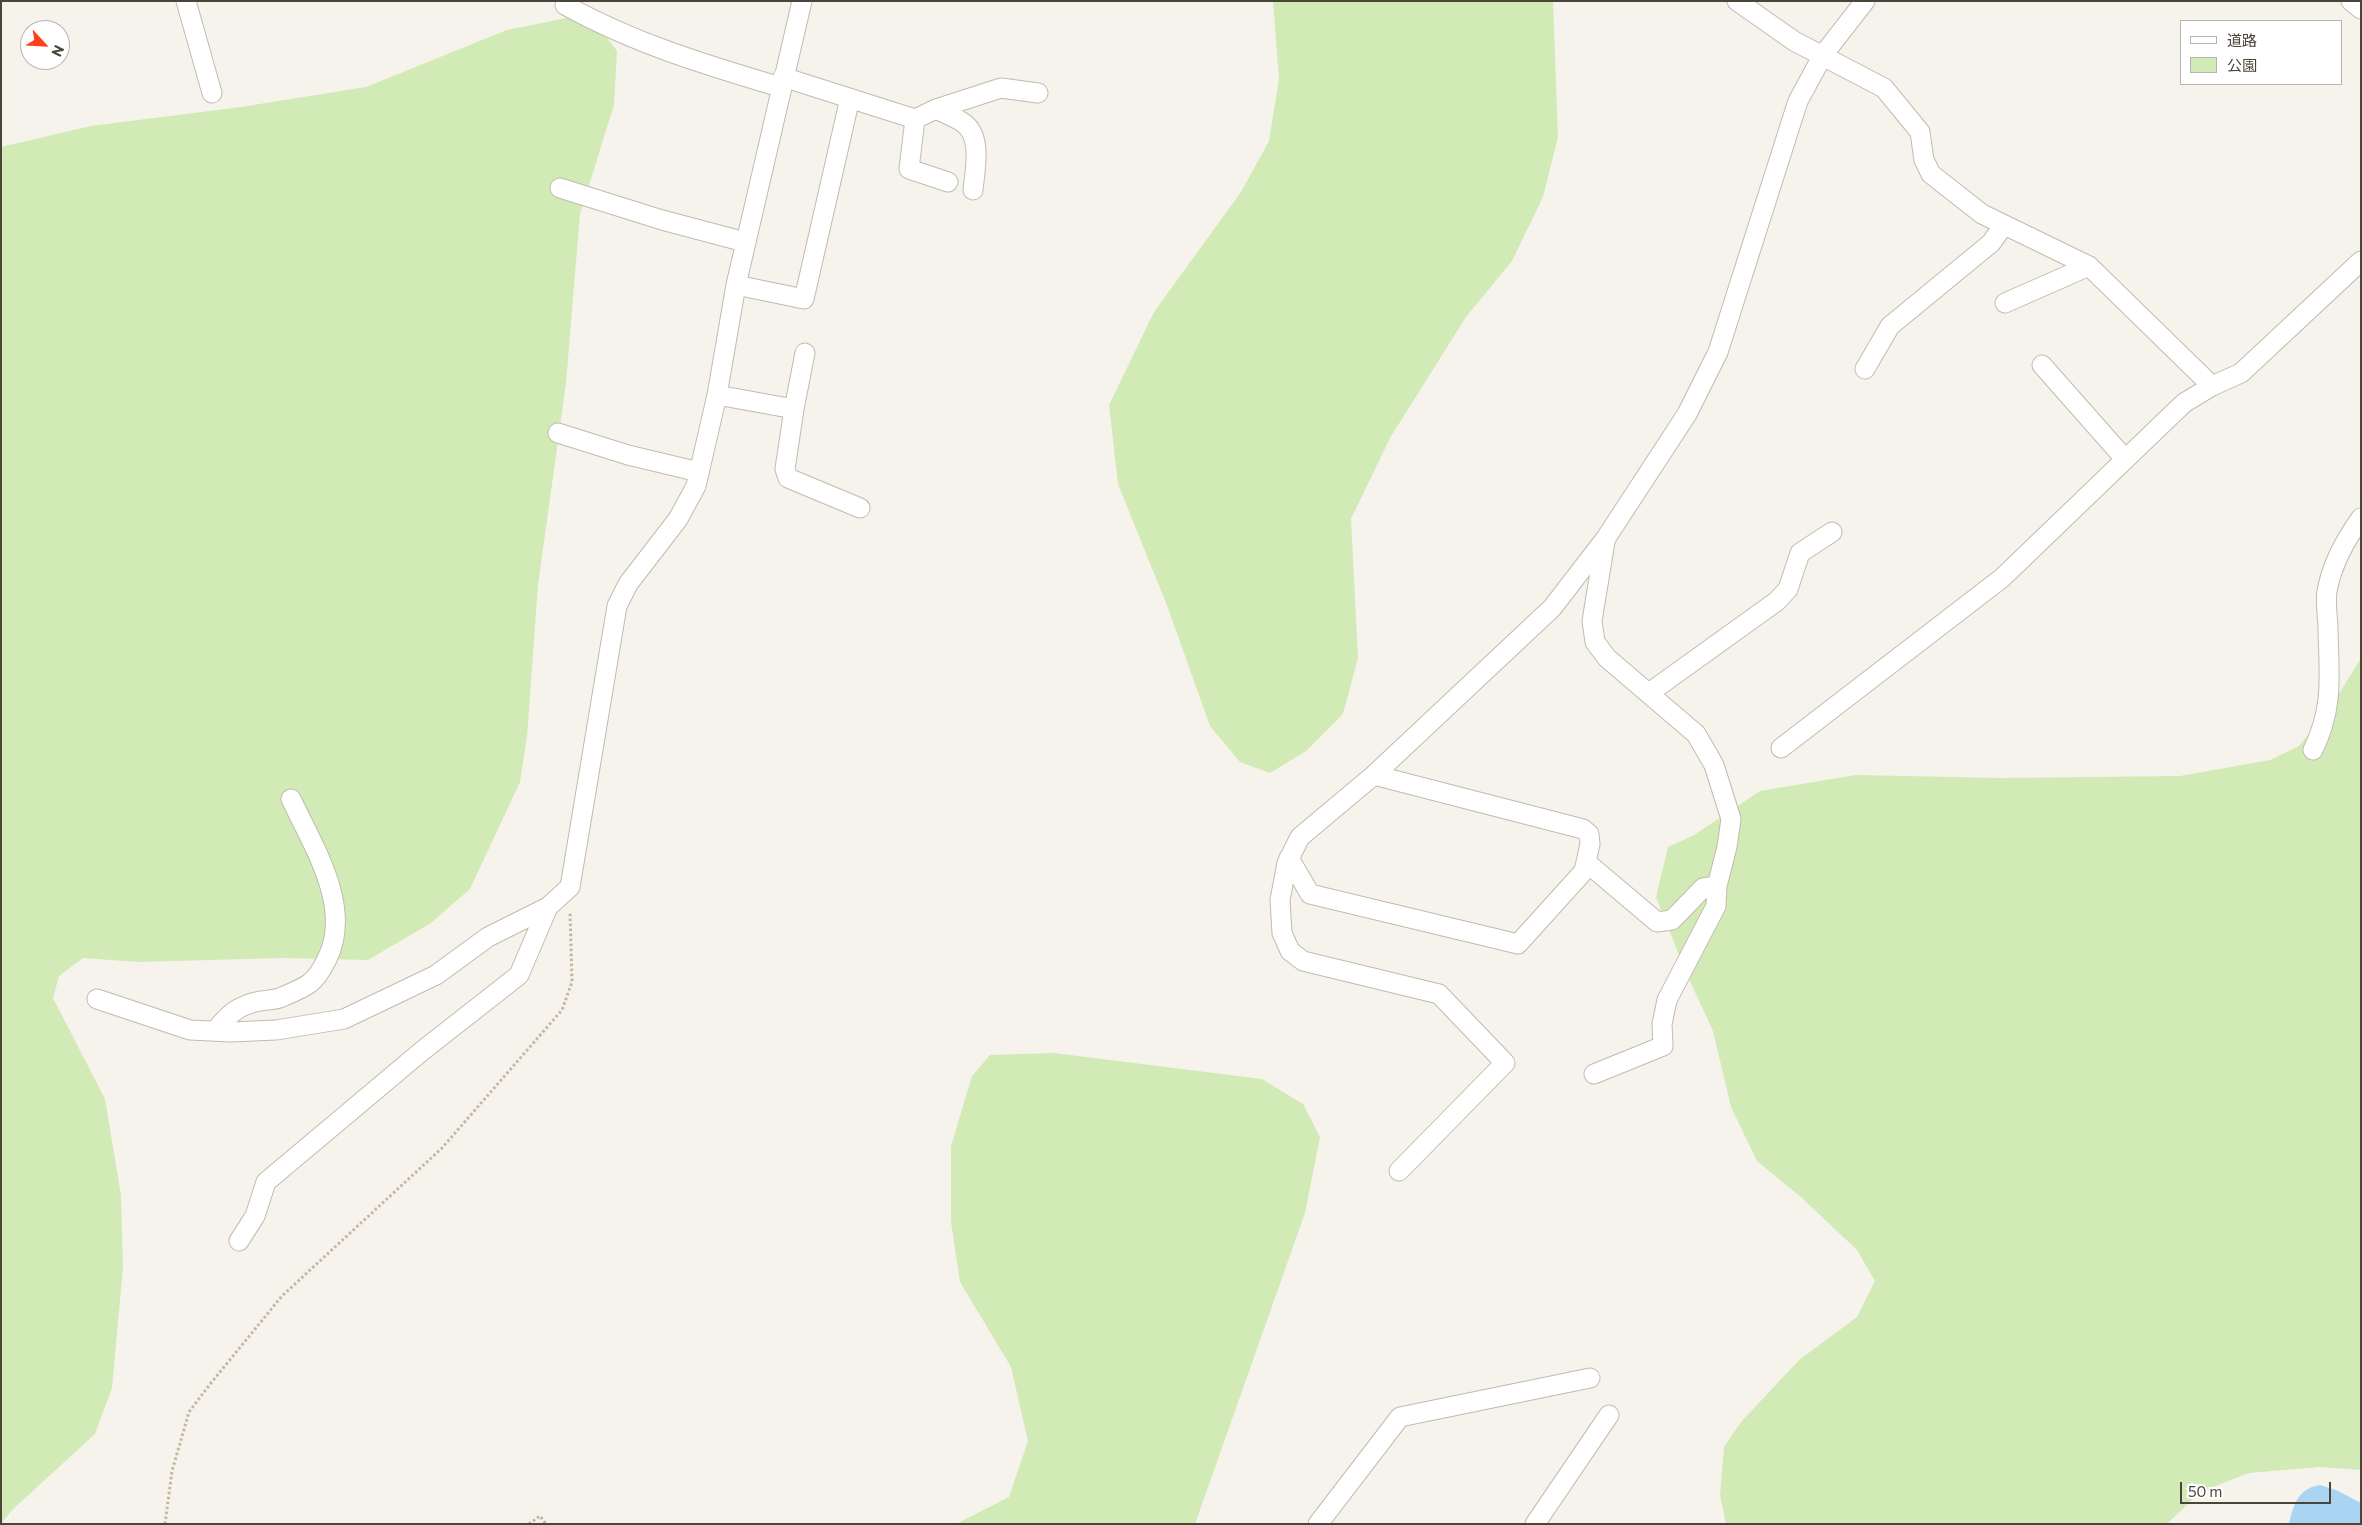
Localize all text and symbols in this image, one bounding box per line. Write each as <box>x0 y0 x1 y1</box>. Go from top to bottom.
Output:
north arrow <box>20 20 70 70</box>
legend <box>2180 20 2342 85</box>
text: 道路 <box>2227 31 2257 49</box>
text: N <box>48 43 68 59</box>
text: 公園 <box>2227 56 2257 74</box>
scale bar <box>2182 1472 2333 1504</box>
text: 50 m <box>2188 1482 2222 1500</box>

